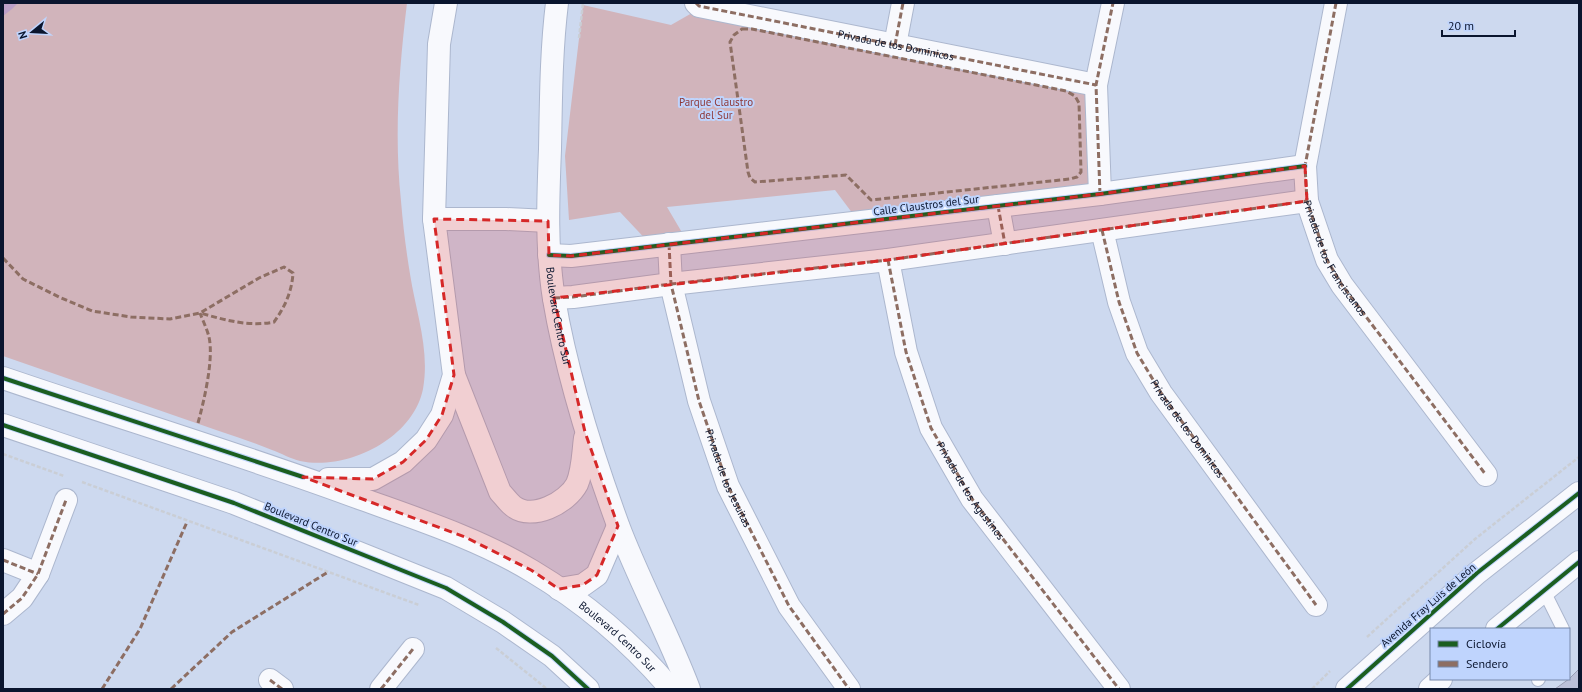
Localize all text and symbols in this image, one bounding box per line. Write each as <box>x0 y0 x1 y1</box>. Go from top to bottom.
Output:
north arrow <box>12 12 52 52</box>
scale bar <box>1442 12 1515 38</box>
text: 20 m <box>1448 18 1474 33</box>
street label: Privada de los Dominicos <box>837 27 955 64</box>
text: N <box>15 29 30 41</box>
park label: Parque Claustro del Sur <box>679 95 753 122</box>
street label: Calle Claustros del Sur <box>872 192 980 218</box>
street label: Privada de los Franciscanos <box>1300 198 1370 319</box>
street label: Boulevard Centro Sur <box>543 266 575 367</box>
street label: Privada de los Dominicos <box>1147 377 1228 481</box>
street label: Privada de los Jesuitas <box>702 427 755 530</box>
street label: Privada de los Agustinos <box>933 439 1008 543</box>
street label: Boulevard Centro Sur <box>262 499 360 549</box>
street label: Avenida Fray Luis de León <box>1378 560 1478 650</box>
street label: Boulevard Centro Sur <box>576 598 660 675</box>
legend <box>1430 628 1570 680</box>
text: Ciclovía <box>1466 636 1506 651</box>
text: Sendero <box>1466 656 1508 671</box>

